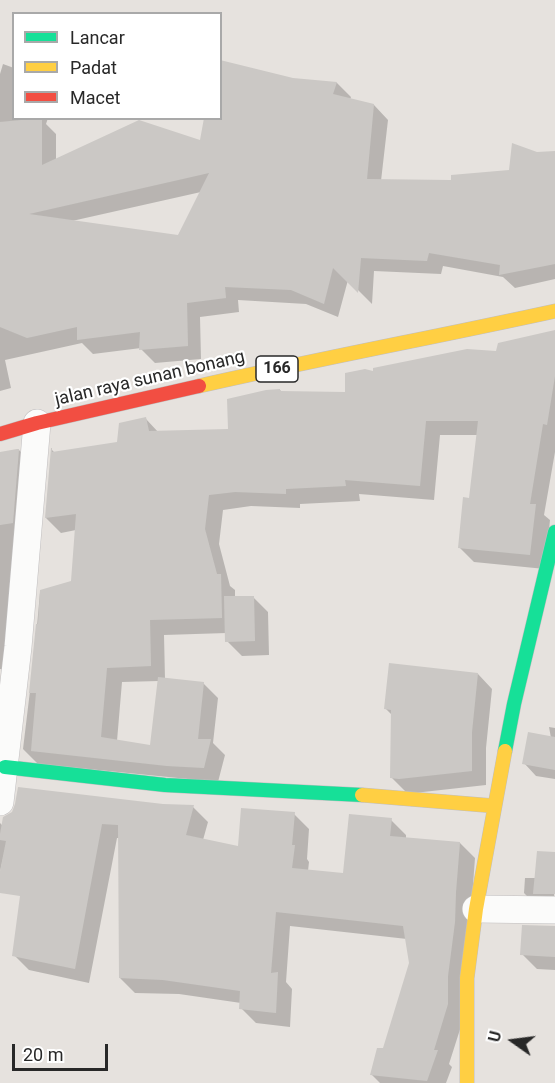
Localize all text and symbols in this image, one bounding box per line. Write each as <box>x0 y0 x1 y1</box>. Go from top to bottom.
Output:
legend <box>12 12 222 120</box>
text: Lancar <box>70 27 125 48</box>
text: Padat <box>70 57 117 78</box>
text: Macet <box>70 87 120 108</box>
street label: jalan raya sunan bonang <box>53 347 247 411</box>
road number: 166 <box>256 356 298 382</box>
north arrow <box>483 1011 543 1071</box>
text: U <box>485 1029 506 1044</box>
scale bar <box>15 1032 111 1070</box>
text: 20 m <box>23 1044 63 1065</box>

